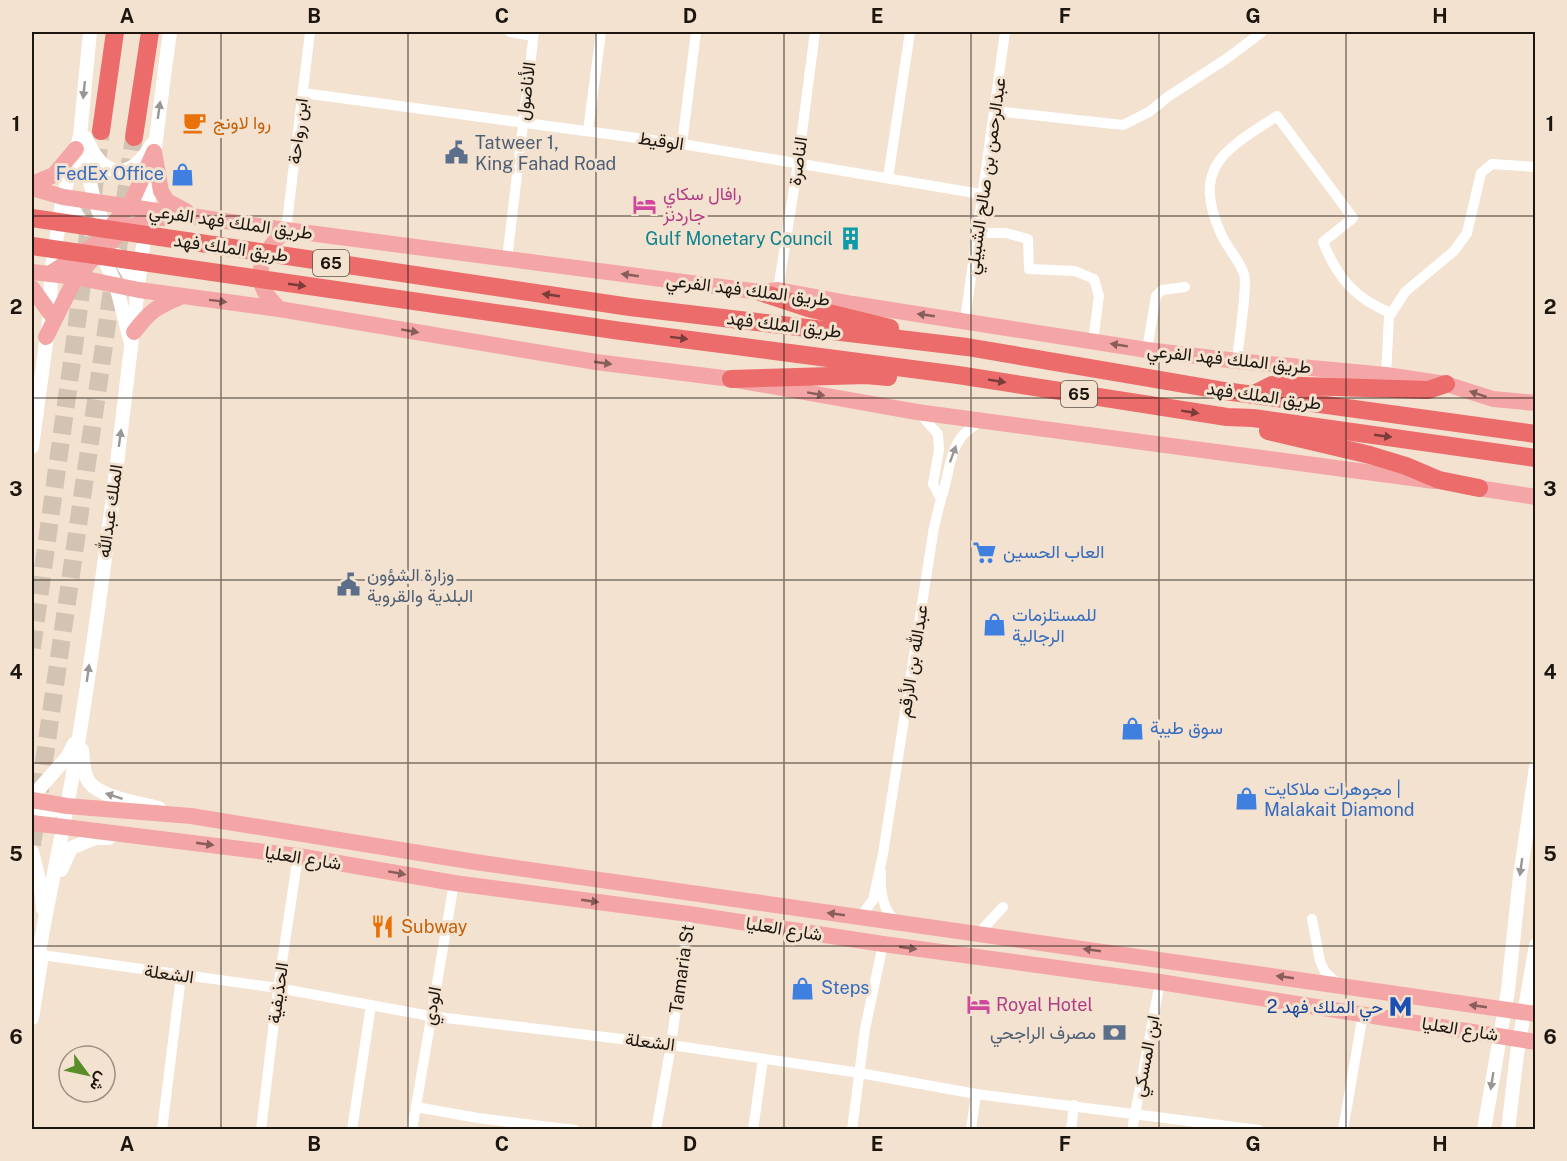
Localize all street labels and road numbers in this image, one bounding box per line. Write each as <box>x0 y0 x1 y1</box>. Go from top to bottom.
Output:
street label: الأناضول <box>511 60 541 122</box>
street label: عبدالرحمن بن صالح الشبيلي <box>961 76 1015 277</box>
street label: ابن رواحة <box>283 97 313 165</box>
street label: الوقيط <box>637 127 685 155</box>
street label: الناصرة <box>784 135 812 187</box>
street label: طريق الملك فهد الفرعي <box>147 200 314 248</box>
street label: طريق الملك فهد <box>172 229 290 267</box>
road number: 65 <box>313 250 349 276</box>
street label: طريق الملك فهد الفرعي <box>664 269 831 315</box>
street label: طريق الملك فهد <box>725 307 843 343</box>
street label: طريق الملك فهد الفرعي <box>1146 339 1312 383</box>
street label: طريق الملك فهد <box>1205 377 1323 415</box>
road number: 65 <box>1061 381 1097 407</box>
street label: الملك عبدالله <box>93 463 126 559</box>
street label: عبدالله بن الأرقم <box>893 603 934 719</box>
street label: شارع العليا <box>263 841 343 876</box>
street label: شارع العليا <box>744 912 824 947</box>
street label: Tamaria St <box>665 923 698 1015</box>
street label: الشعلة <box>143 960 195 987</box>
street label: الحذيفية <box>263 961 292 1025</box>
street label: الودي <box>418 985 450 1028</box>
street label: شارع العليا <box>1420 1012 1500 1047</box>
street label: ابن المسكي <box>1127 1013 1169 1099</box>
street label: الشعلة <box>624 1028 676 1055</box>

